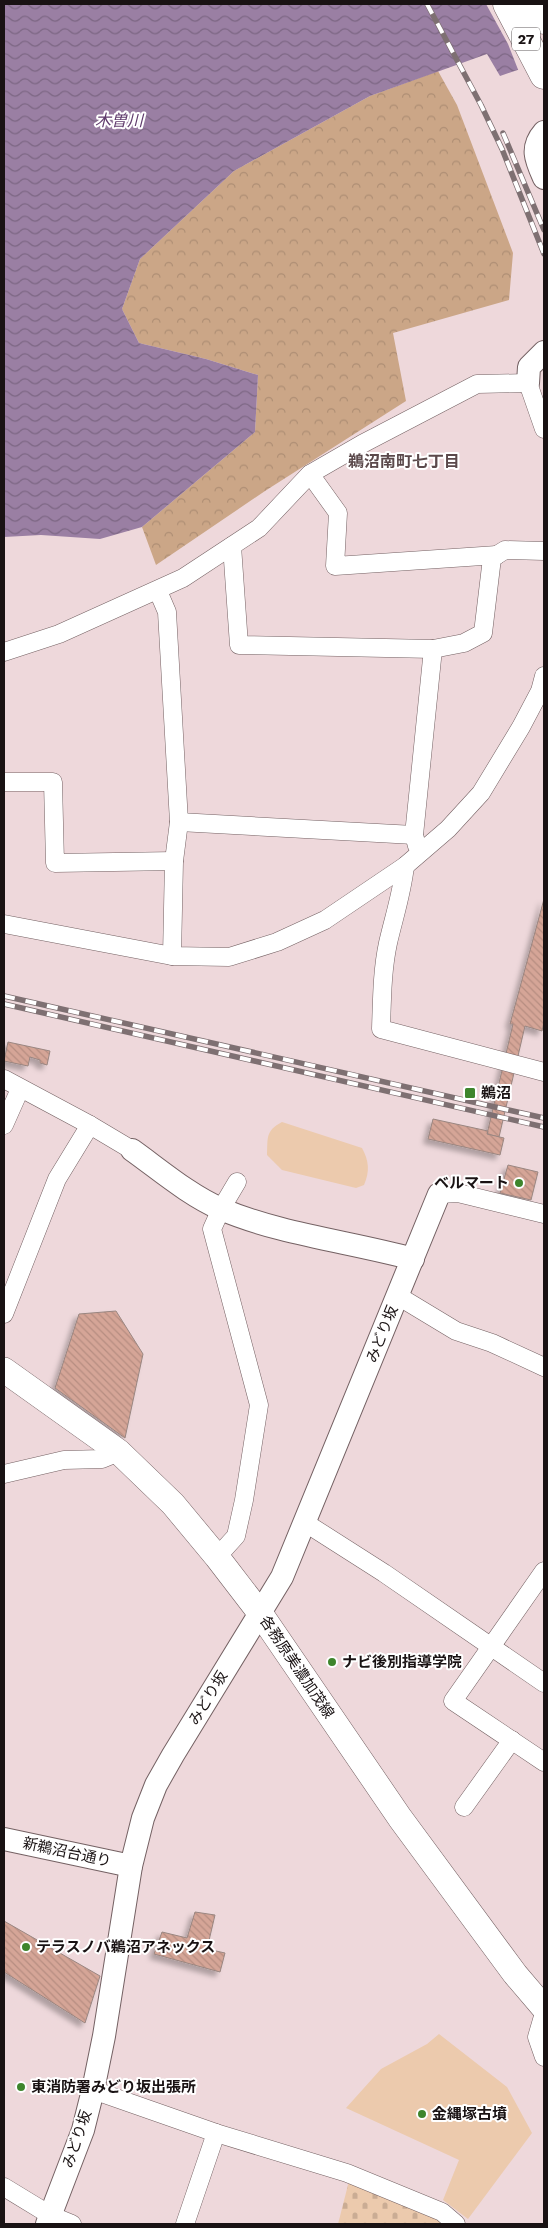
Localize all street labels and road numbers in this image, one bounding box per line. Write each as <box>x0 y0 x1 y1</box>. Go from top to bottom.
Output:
road number: 27 <box>512 28 540 50</box>
street label: みどり坂 <box>362 1303 402 1365</box>
street label: 各務原美濃加茂線 <box>256 1612 338 1722</box>
street label: みどり坂 <box>185 1668 231 1728</box>
street label: 新鵜沼台通り <box>21 1834 113 1870</box>
street label: みどり坂 <box>59 2108 95 2170</box>

